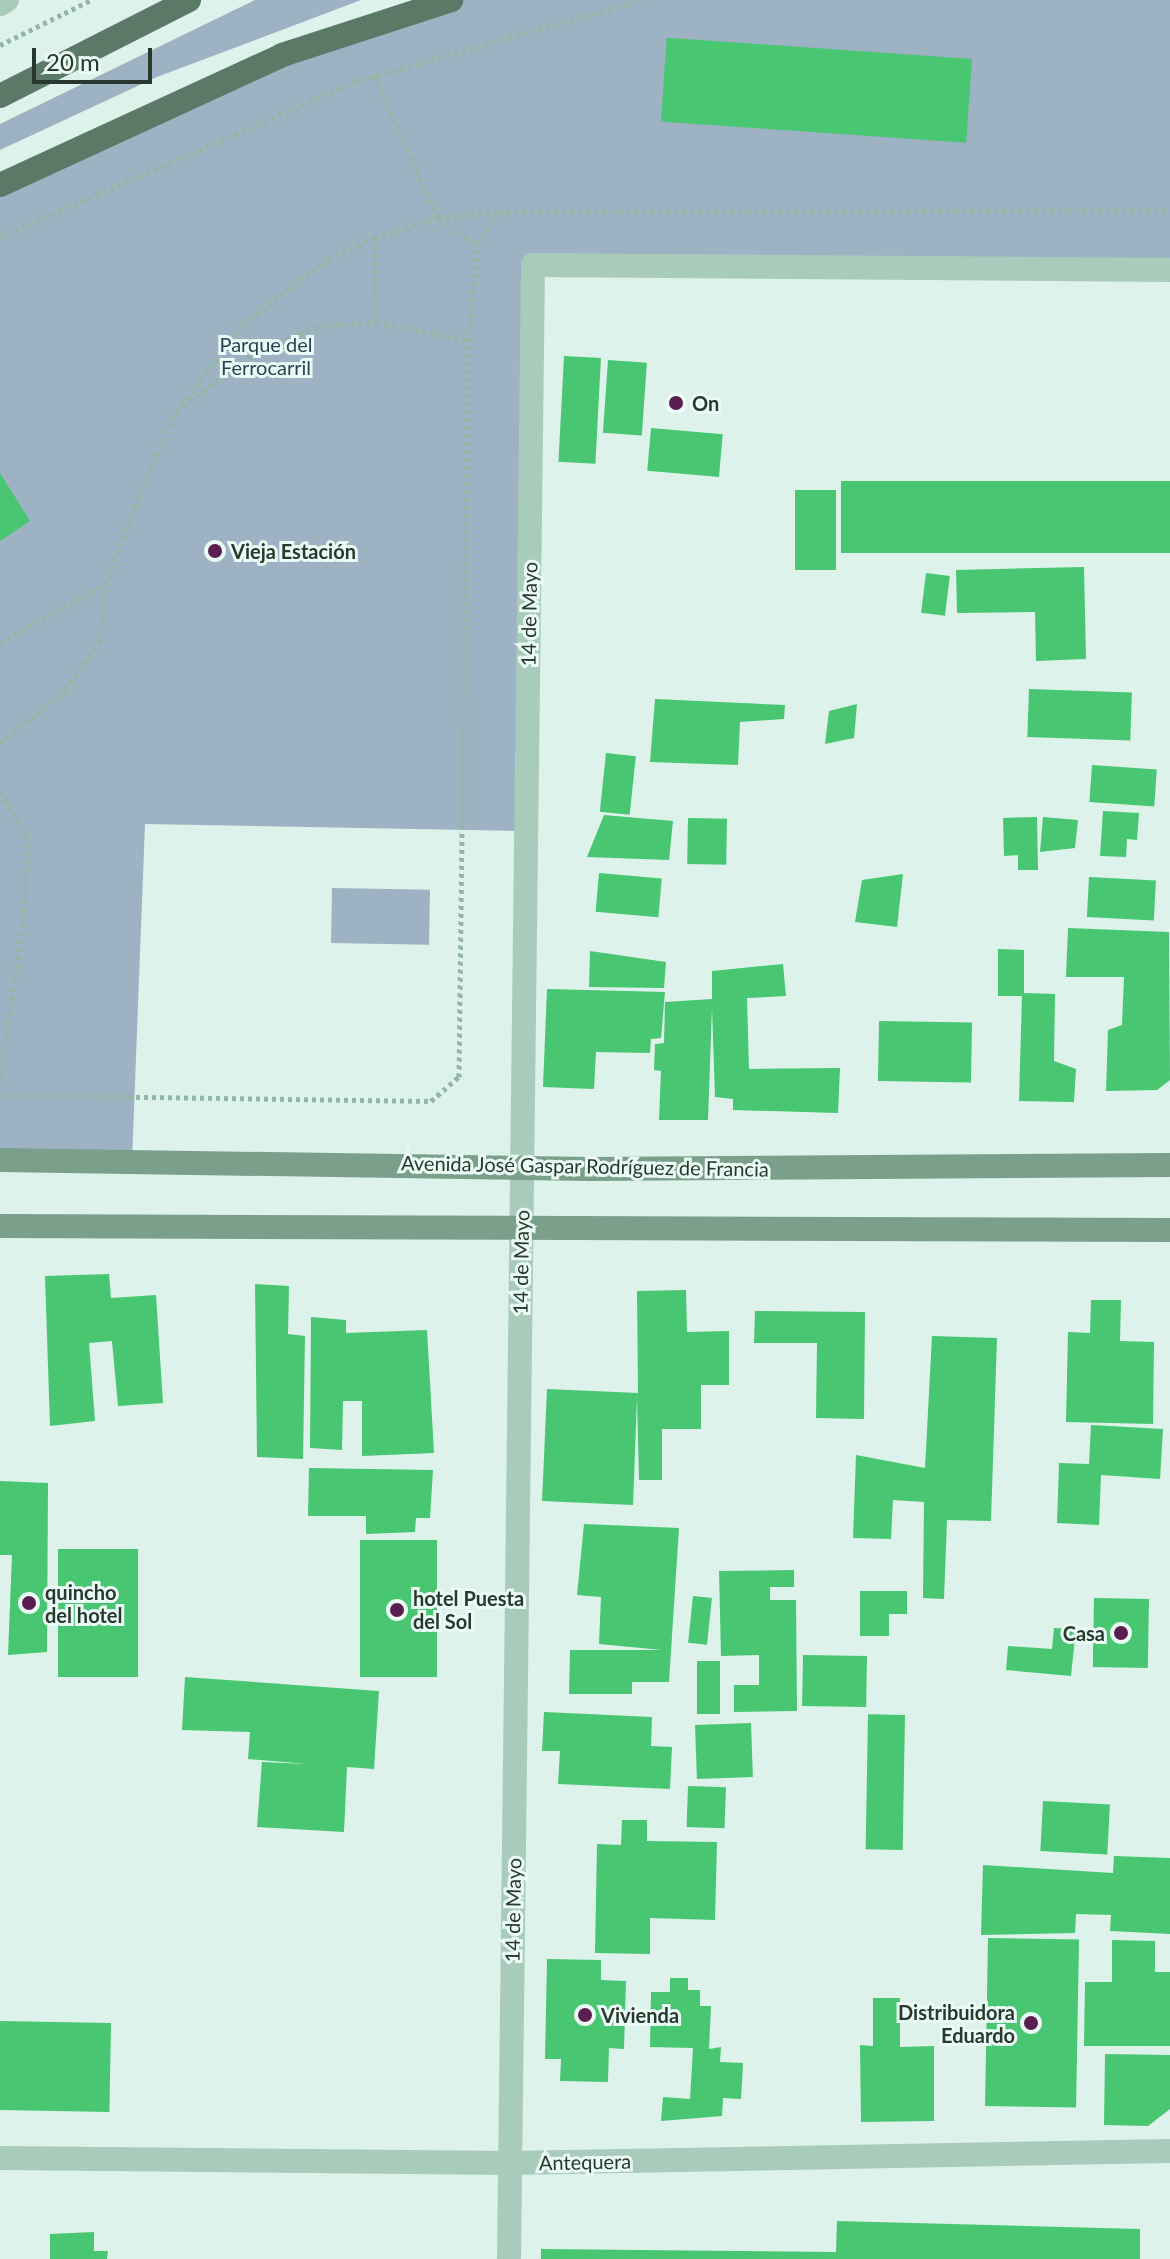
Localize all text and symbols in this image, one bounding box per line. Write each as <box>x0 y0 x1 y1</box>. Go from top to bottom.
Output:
scale bar <box>36 32 156 82</box>
text: 20 m <box>46 47 100 76</box>
park label: Parque del Ferrocarril <box>219 332 313 379</box>
place label: On <box>692 391 719 415</box>
marker: On <box>667 394 685 412</box>
place label: Vieja Estación <box>231 539 356 563</box>
marker: Vieja Estación <box>206 542 224 560</box>
street label: 14 de Mayo <box>516 562 542 666</box>
street label: Avenida José Gaspar Rodríguez de Francia <box>400 1151 770 1181</box>
street label: 14 de Mayo <box>508 1210 534 1314</box>
place label: quincho del hotel <box>45 1580 122 1627</box>
place label: hotel Puesta del Sol <box>413 1586 524 1633</box>
marker: quincho del hotel <box>20 1594 38 1612</box>
marker: hotel Puesta del Sol <box>388 1601 406 1619</box>
place label: Casa <box>1063 1621 1105 1645</box>
marker: Casa <box>1112 1624 1130 1642</box>
street label: 14 de Mayo <box>500 1858 526 1962</box>
place label: Distribuidora Eduardo <box>898 2000 1015 2047</box>
place label: Vivienda <box>601 2003 679 2027</box>
marker: Vivienda <box>576 2006 594 2024</box>
marker: Distribuidora Eduardo <box>1022 2014 1040 2032</box>
street label: Antequera <box>539 2149 631 2175</box>

